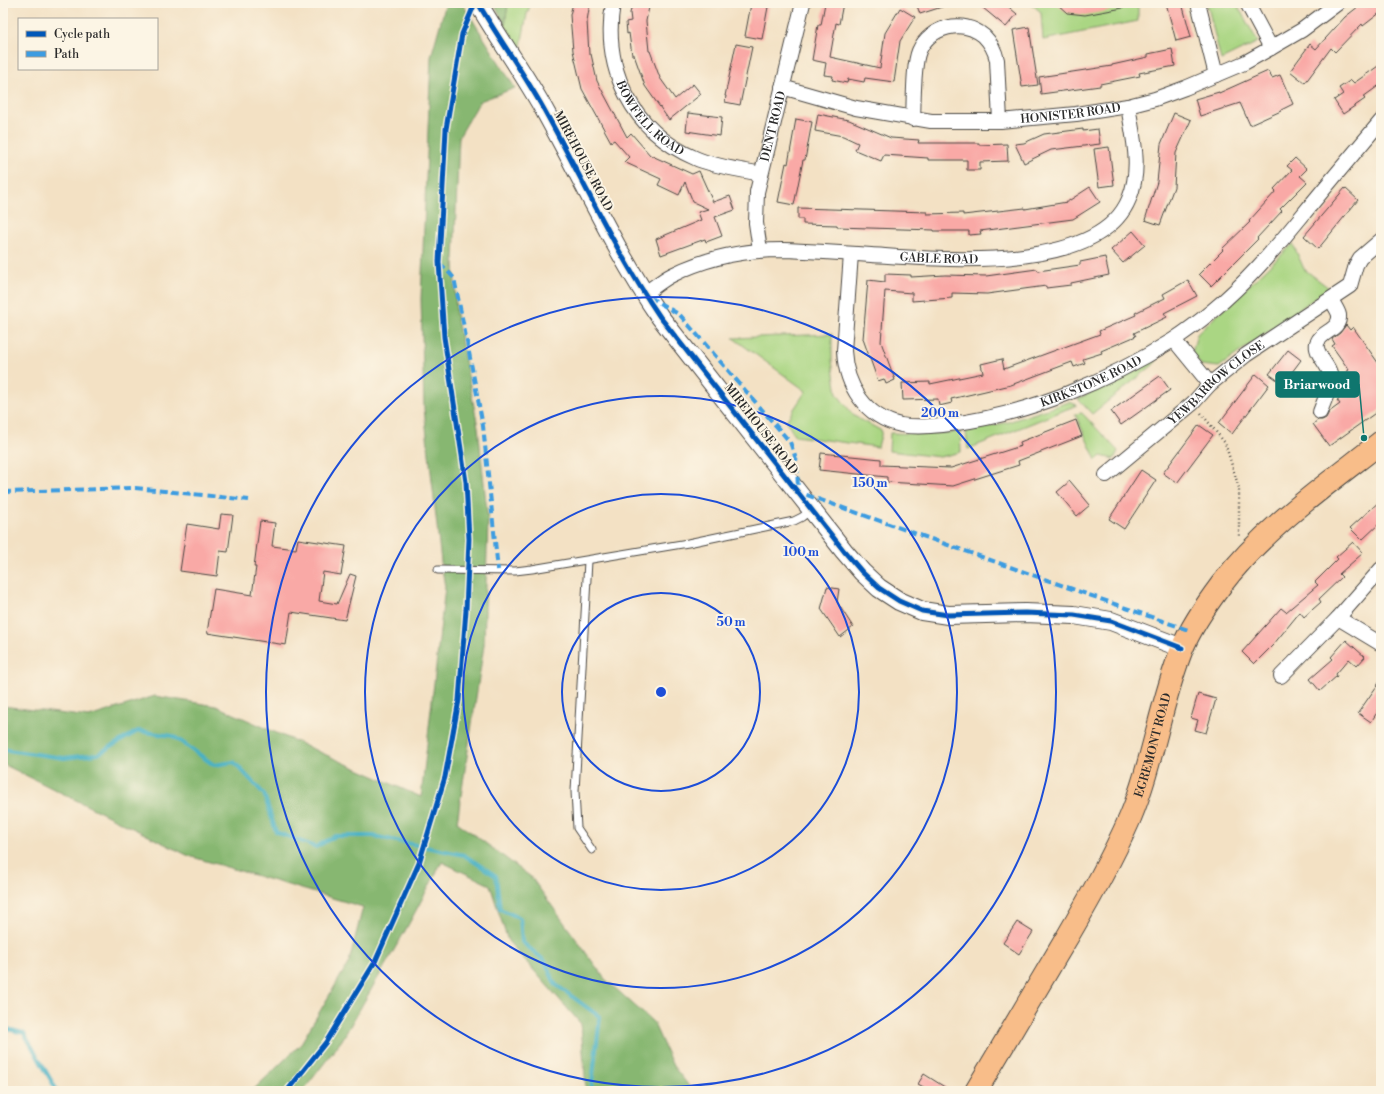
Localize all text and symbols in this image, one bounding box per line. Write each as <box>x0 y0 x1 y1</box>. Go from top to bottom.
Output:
legend <box>18 18 158 70</box>
text: Cycle path <box>54 27 110 42</box>
text: Path <box>54 47 79 62</box>
street label: BOWFELL ROAD <box>613 77 687 159</box>
street label: DENT ROAD <box>757 89 789 163</box>
street label: HONISTER ROAD <box>1020 100 1122 127</box>
street label: MIREHOUSE ROAD <box>550 108 616 214</box>
street label: GABLE ROAD <box>899 249 978 267</box>
street label: YEWBARROW CLOSE <box>1164 337 1267 429</box>
street label: KIRKSTONE ROAD <box>1038 352 1144 410</box>
callout: Briarwood <box>1276 372 1359 397</box>
text: Briarwood <box>1283 377 1351 393</box>
street label: MIREHOUSE ROAD <box>721 380 801 478</box>
text: 200 m <box>921 406 959 421</box>
text: 150 m <box>853 476 887 491</box>
text: 100 m <box>783 545 819 560</box>
text: 50 m <box>716 615 746 630</box>
centre of rings <box>654 685 668 699</box>
street label: EGREMONT ROAD <box>1131 691 1174 799</box>

